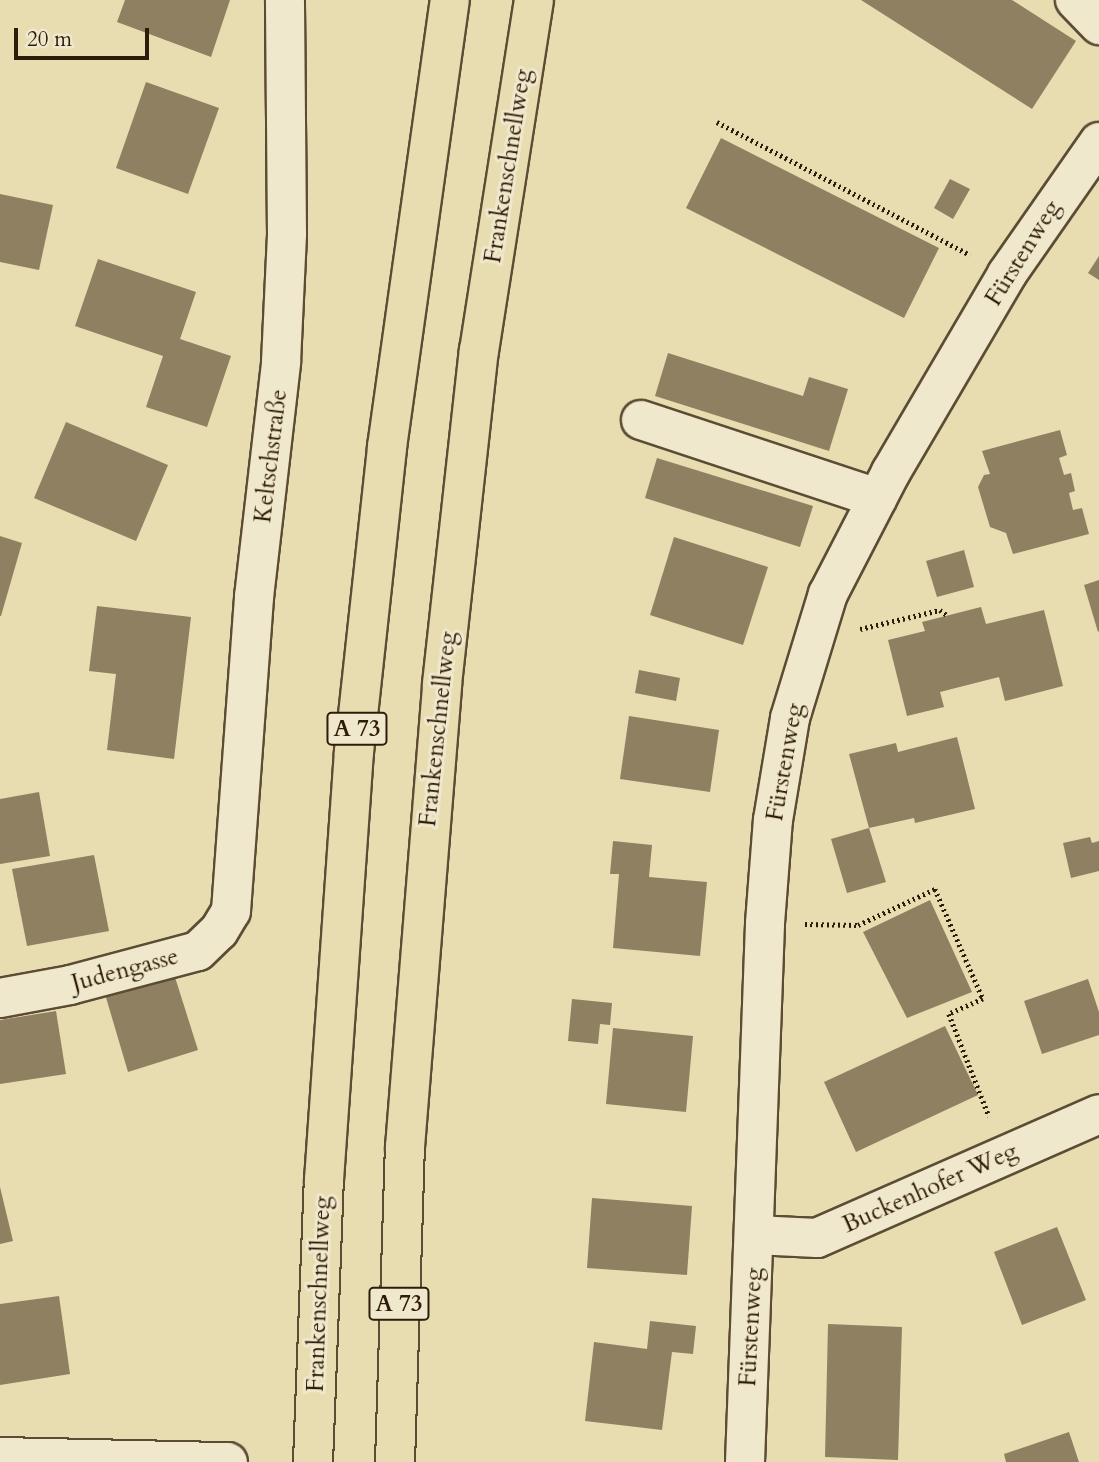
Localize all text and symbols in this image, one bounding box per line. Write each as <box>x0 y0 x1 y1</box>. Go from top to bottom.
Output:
scale bar <box>18 14 152 58</box>
text: 20 m <box>27 25 72 54</box>
street label: Frankenschnellweg <box>478 67 538 265</box>
street label: Fürstenweg <box>979 195 1067 311</box>
street label: Keltschstraße <box>249 387 293 525</box>
street label: Frankenschnellweg <box>413 630 463 828</box>
street label: Fürstenweg <box>760 701 810 823</box>
road number: A 73 <box>326 709 388 748</box>
street label: Judengasse <box>68 942 182 998</box>
street label: Buckenhofer Weg <box>838 1137 1022 1239</box>
street label: Frankenschnellweg <box>301 1195 337 1393</box>
street label: Fürstenweg <box>733 1267 769 1387</box>
road number: A 73 <box>368 1284 430 1324</box>

